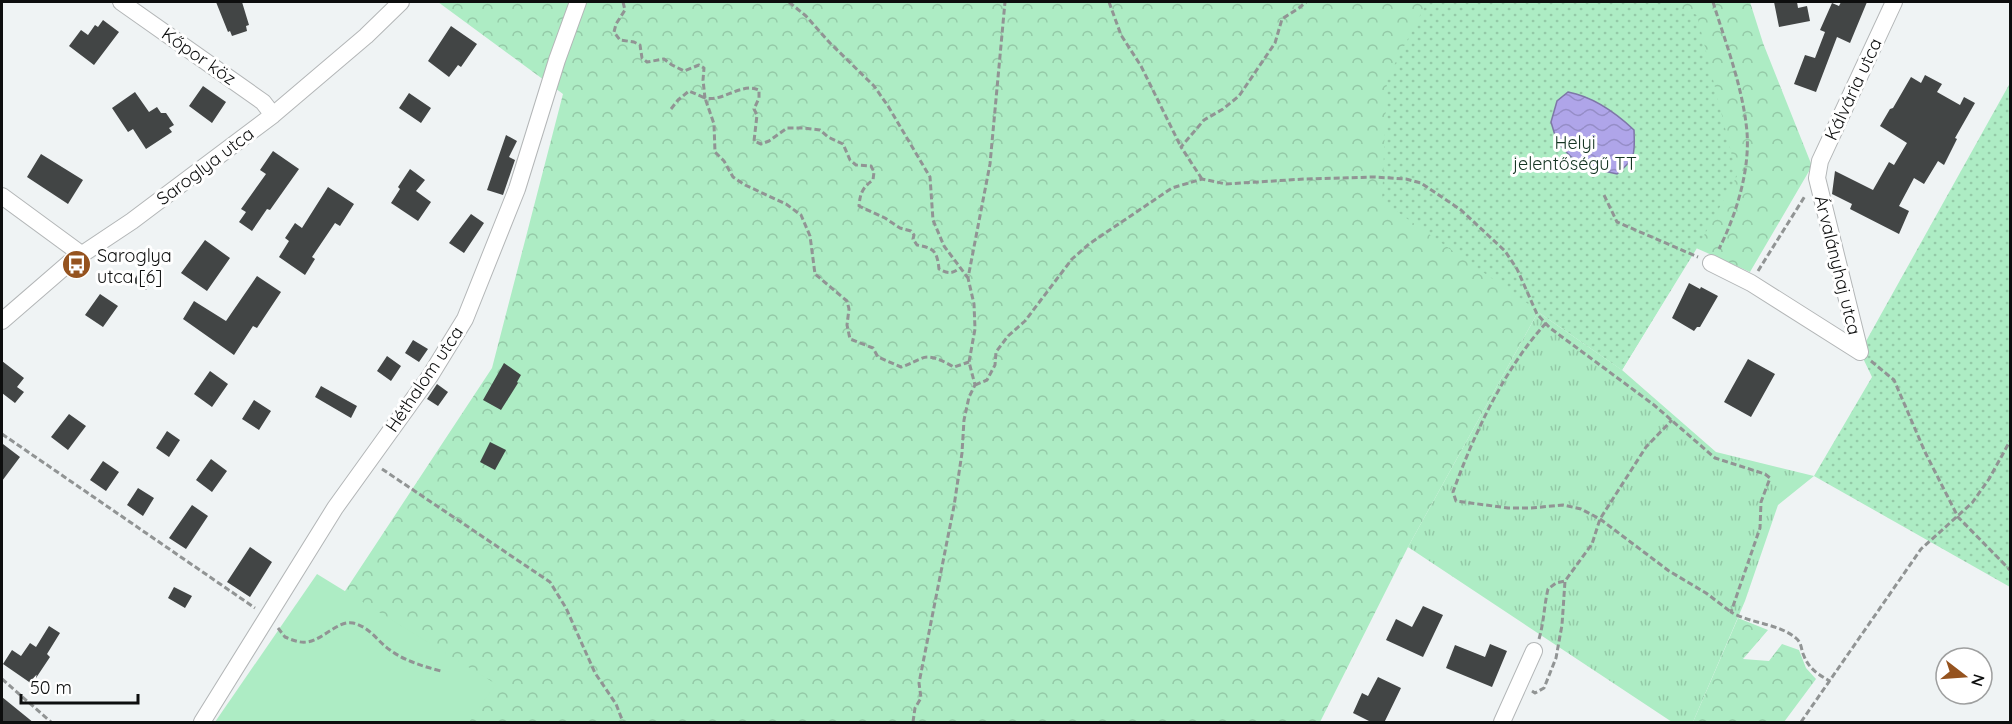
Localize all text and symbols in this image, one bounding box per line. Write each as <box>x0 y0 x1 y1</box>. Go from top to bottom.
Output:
street label: Kőpor köz <box>157 22 241 90</box>
street label: Kálvária utca <box>1819 34 1887 144</box>
street label: Saroglya utca <box>152 122 258 210</box>
park label: Helyi jelentőségű TT <box>1512 131 1637 175</box>
street label: Árvalányhaj utca <box>1810 193 1866 337</box>
place label: Saroglya utca [6] <box>97 244 172 288</box>
bus stop icon: Saroglya utca [6] <box>60 249 92 281</box>
street label: Héthalom utca <box>380 322 468 436</box>
north arrow <box>1934 646 1994 706</box>
scale bar <box>21 667 138 705</box>
text: N <box>1967 672 1990 689</box>
text: 50 m <box>30 676 72 699</box>

